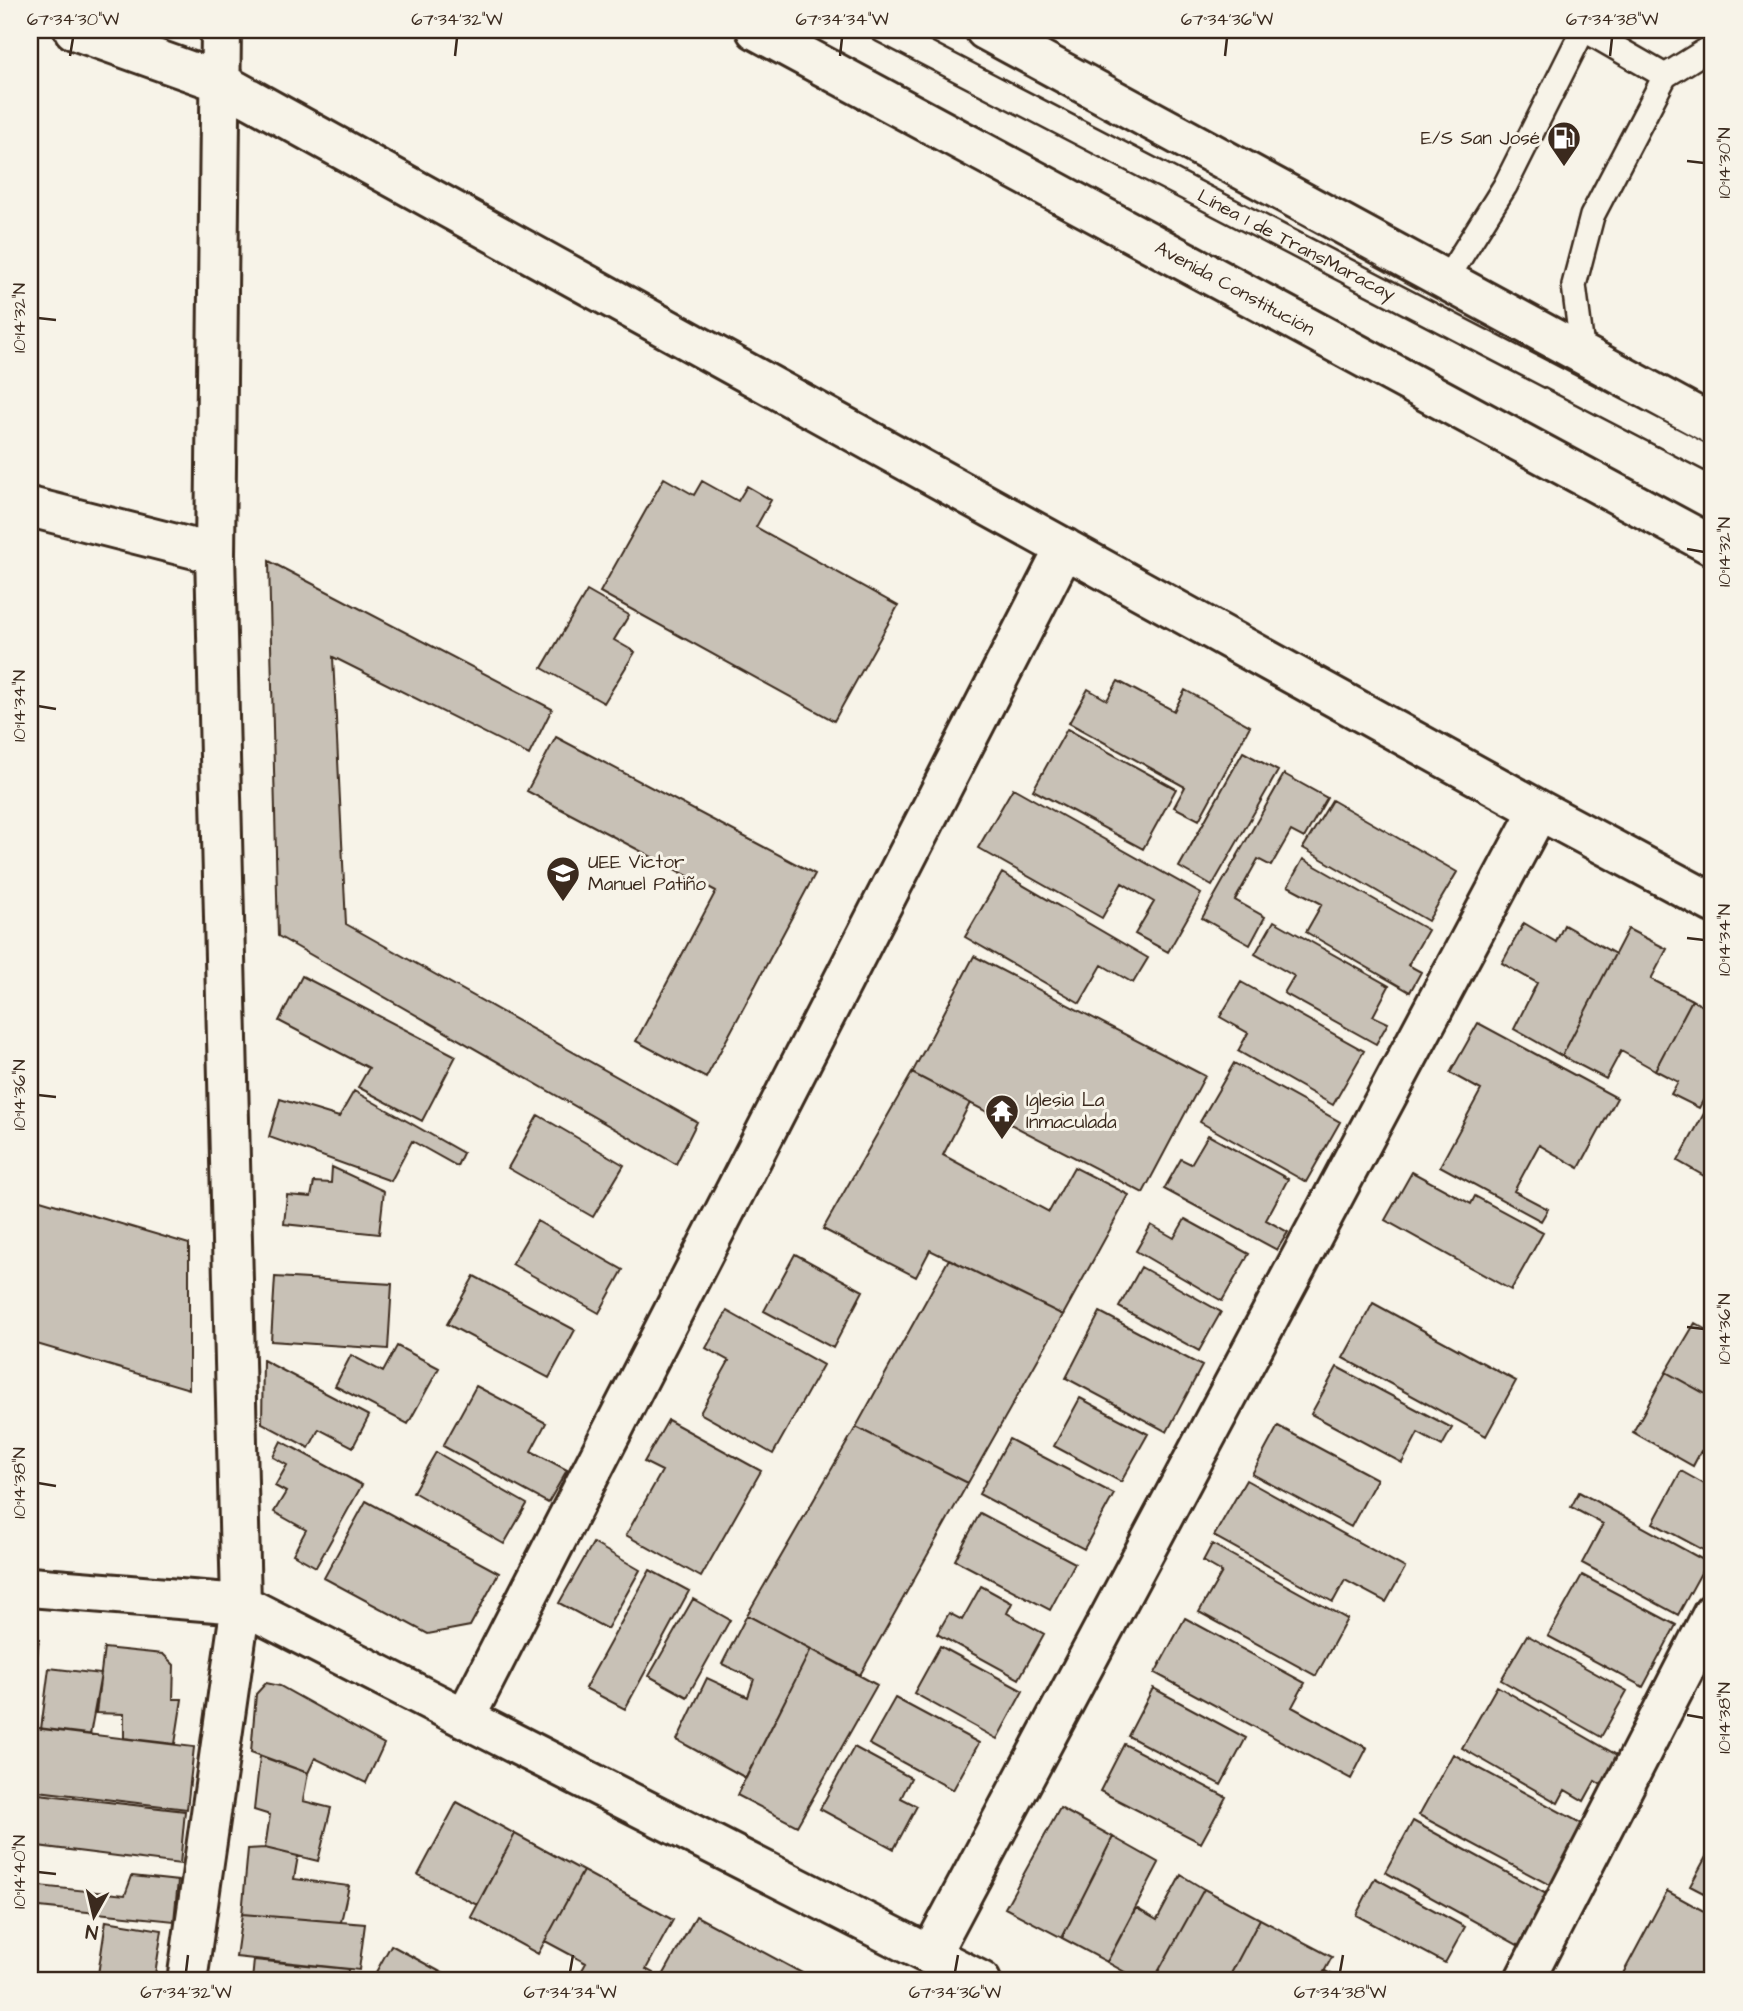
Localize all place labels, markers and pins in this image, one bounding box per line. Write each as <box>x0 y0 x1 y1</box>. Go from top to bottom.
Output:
fuel station icon: E/S San José <box>1545 119 1583 168</box>
place label: E/S San José <box>1421 125 1540 152</box>
place label: UEE Victor Manuel Patiño <box>588 849 706 898</box>
school or university icon: UEE Victor Manuel Patiño <box>544 854 582 903</box>
place label: Iglesia La Inmaculada <box>1026 1087 1117 1136</box>
temple icon: Iglesia La Inmaculada <box>983 1092 1021 1141</box>

